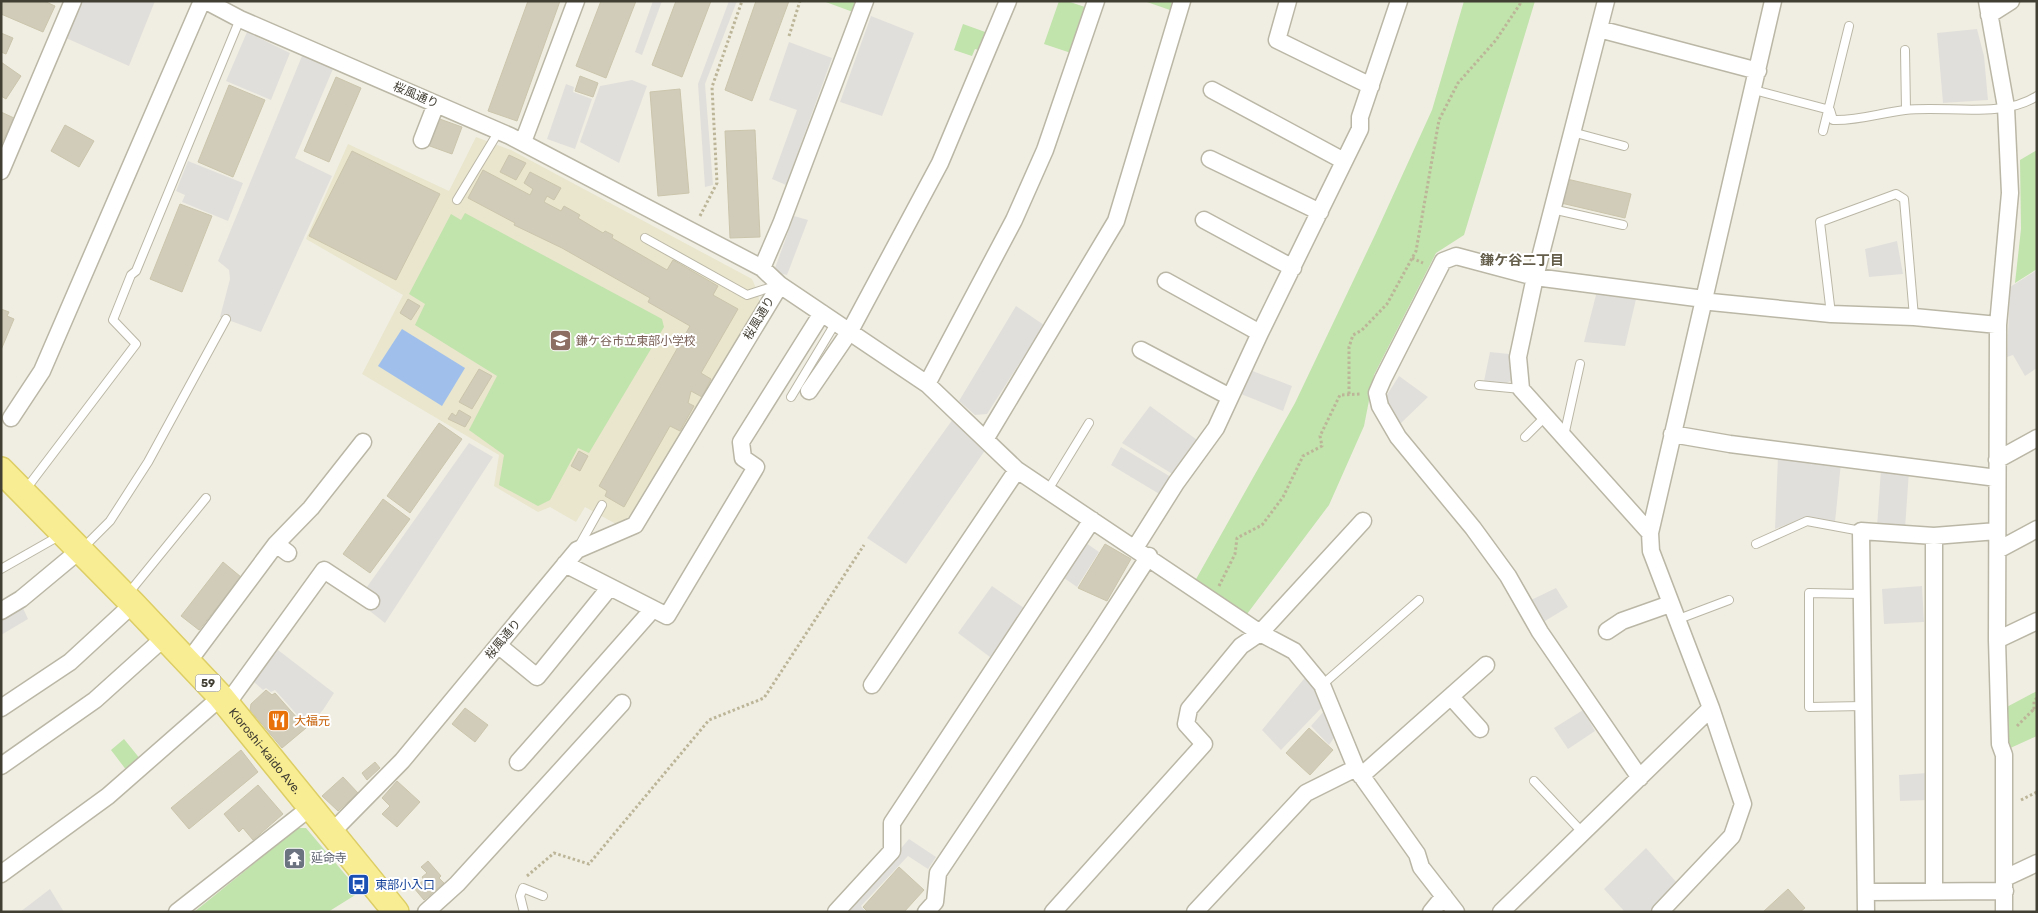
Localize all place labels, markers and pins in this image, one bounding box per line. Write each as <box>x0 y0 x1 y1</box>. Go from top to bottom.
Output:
school or university icon: 鎌ケ谷市立東部小学校 <box>548 329 572 353</box>
place label: 鎌ケ谷市立東部小学校 <box>576 334 696 348</box>
restaurant icon: 大福元 <box>266 709 290 733</box>
place label: 大福元 <box>294 714 330 728</box>
temple icon: 延命寺 <box>283 846 307 870</box>
place label: 延命寺 <box>311 851 347 865</box>
bus stop icon: 東部小入口 <box>347 873 371 897</box>
place label: 東部小入口 <box>375 878 435 892</box>

